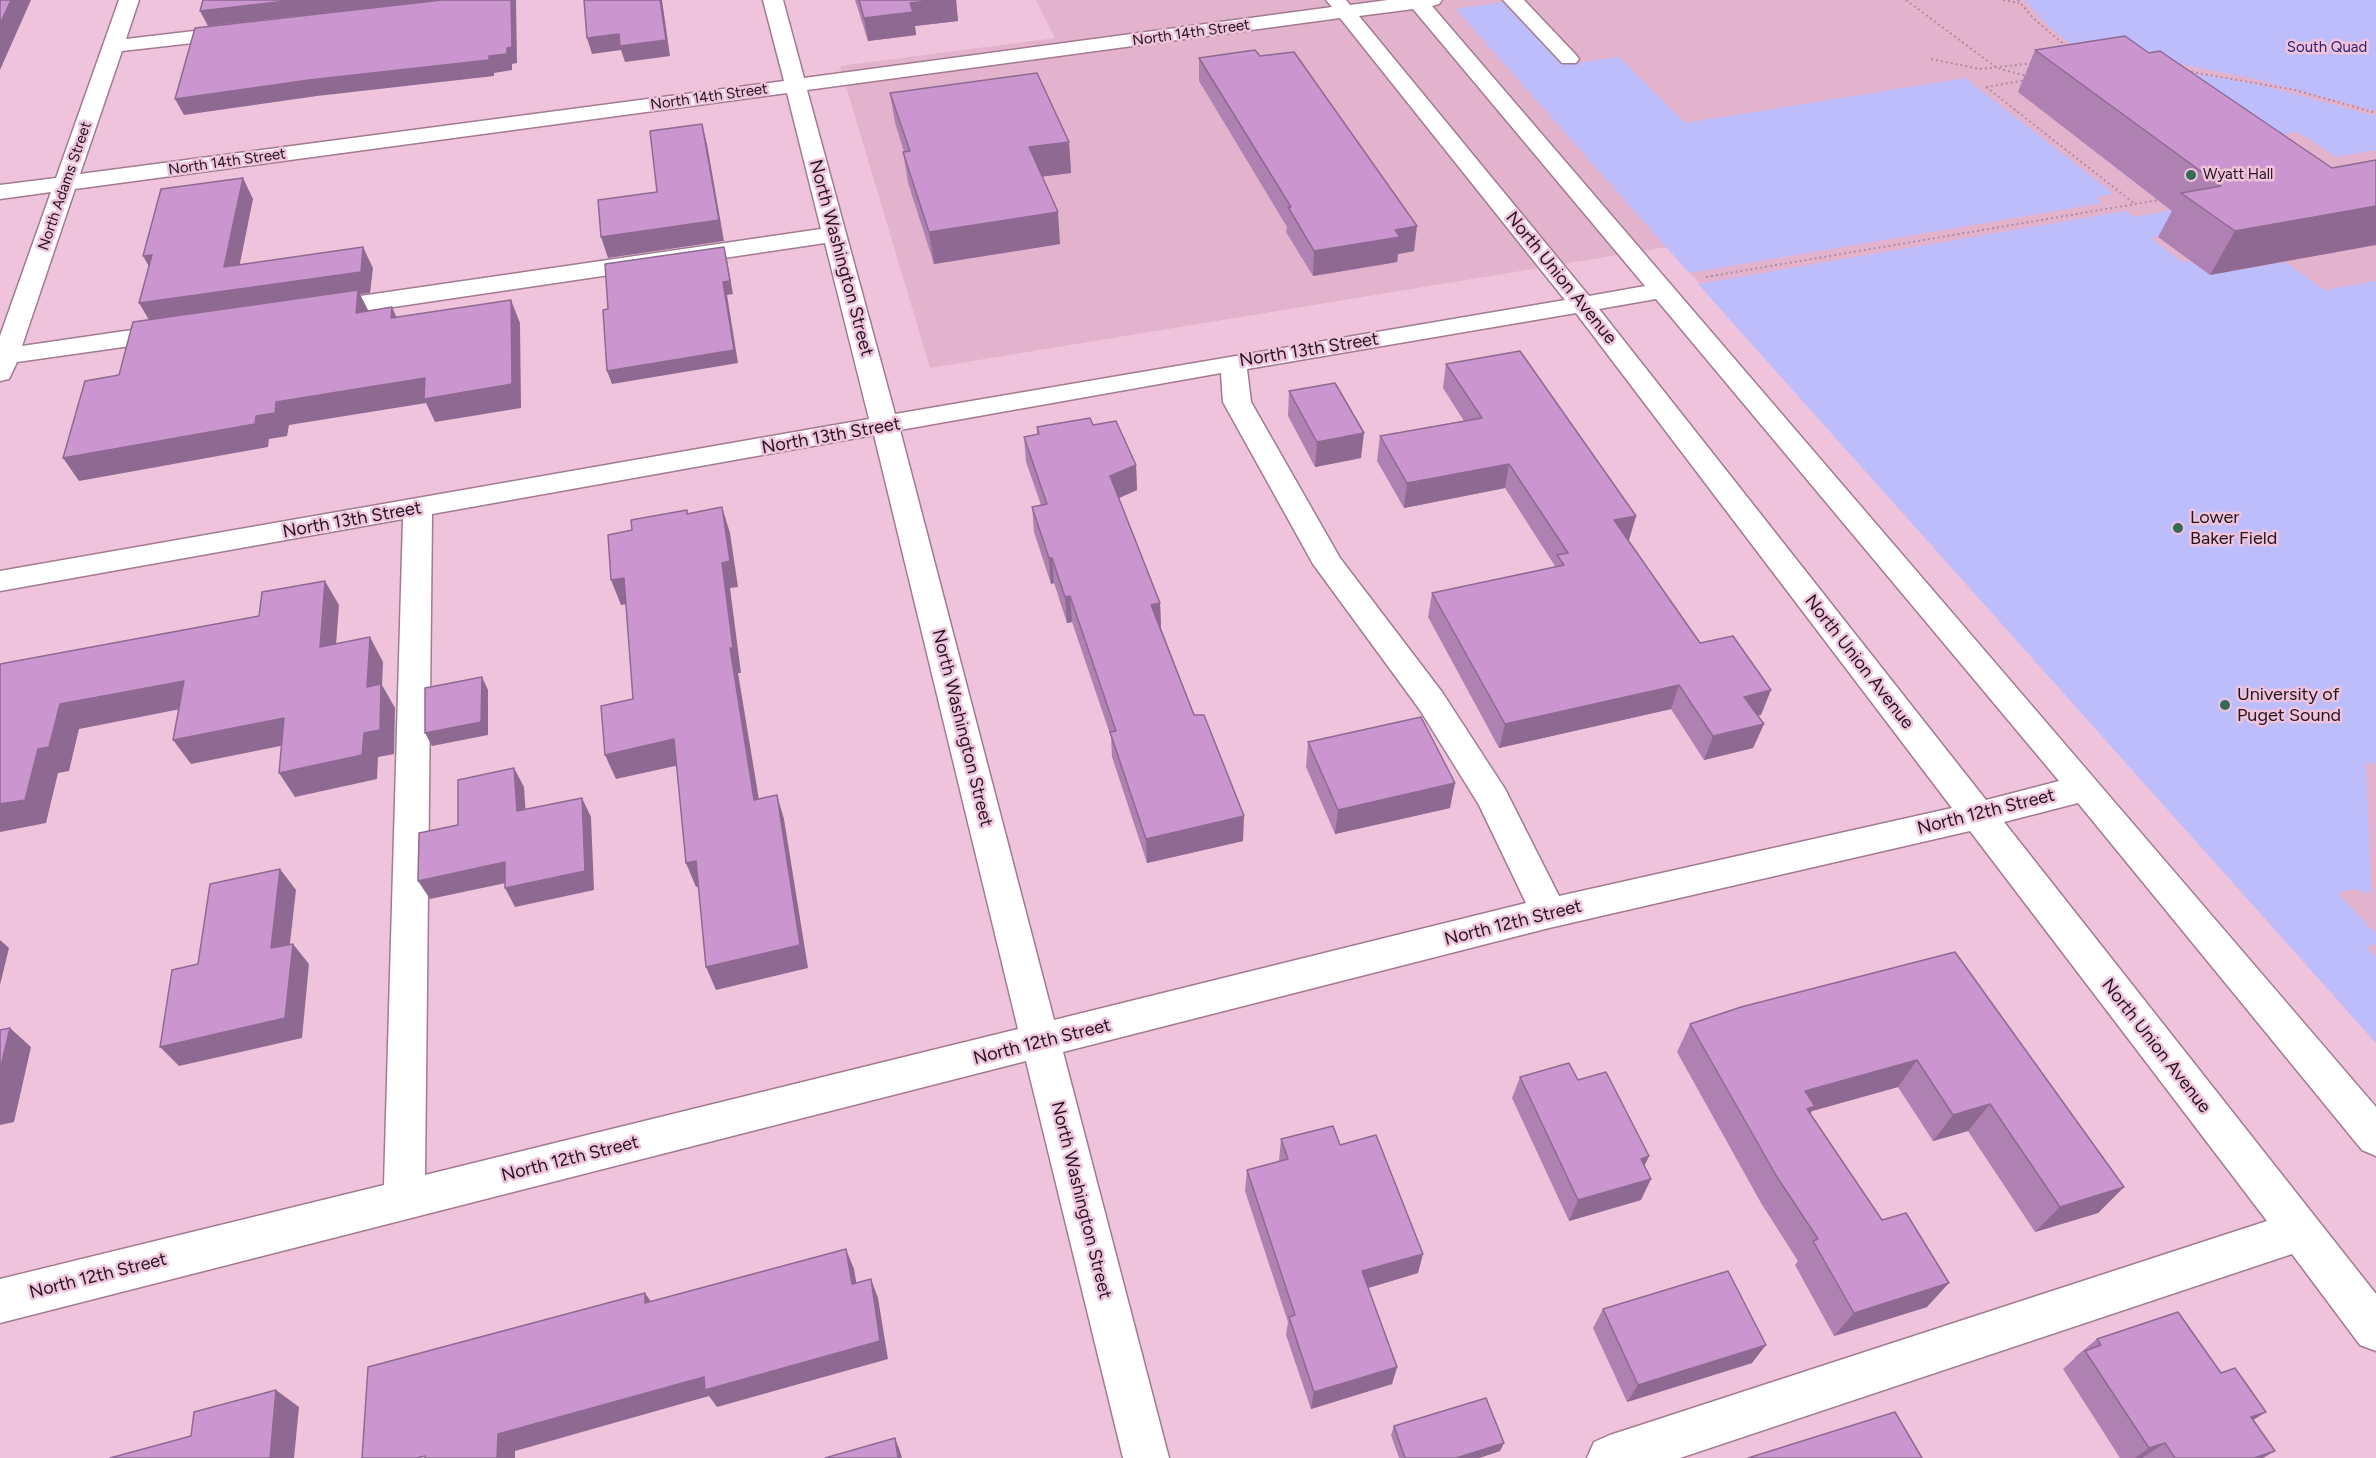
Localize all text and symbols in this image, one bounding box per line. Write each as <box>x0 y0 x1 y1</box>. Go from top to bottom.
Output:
street label: North 14th Street <box>1131 16 1251 50</box>
park label: South Quad <box>2287 39 2367 57</box>
street label: North 14th Street <box>649 80 769 114</box>
street label: North Adams Street <box>35 119 95 253</box>
street label: North 14th Street <box>167 145 287 179</box>
street label: North Washington Street <box>804 157 878 359</box>
place label: Wyatt Hall <box>2203 166 2273 184</box>
marker: Wyatt Hall <box>2184 168 2198 182</box>
street label: North Union Avenue <box>1501 207 1621 349</box>
street label: North 13th Street <box>1238 328 1380 372</box>
street label: North 13th Street <box>760 413 902 459</box>
street label: North 13th Street <box>281 497 423 543</box>
place label: Lower Baker Field <box>2190 507 2277 550</box>
marker: Lower Baker Field <box>2171 521 2185 535</box>
street label: North Union Avenue <box>1800 591 1918 733</box>
street label: North Washington Street <box>927 627 997 829</box>
place label: University of Puget Sound <box>2237 684 2341 726</box>
marker: University of Puget Sound <box>2218 698 2232 712</box>
street label: North 12th Street <box>1915 784 2057 840</box>
street label: North 12th Street <box>1442 895 1584 951</box>
street label: North Union Avenue <box>2097 975 2215 1117</box>
street label: North 12th Street <box>971 1014 1113 1070</box>
street label: North Washington Street <box>1046 1099 1116 1301</box>
street label: North 12th Street <box>499 1131 641 1187</box>
street label: North 12th Street <box>27 1248 169 1304</box>

